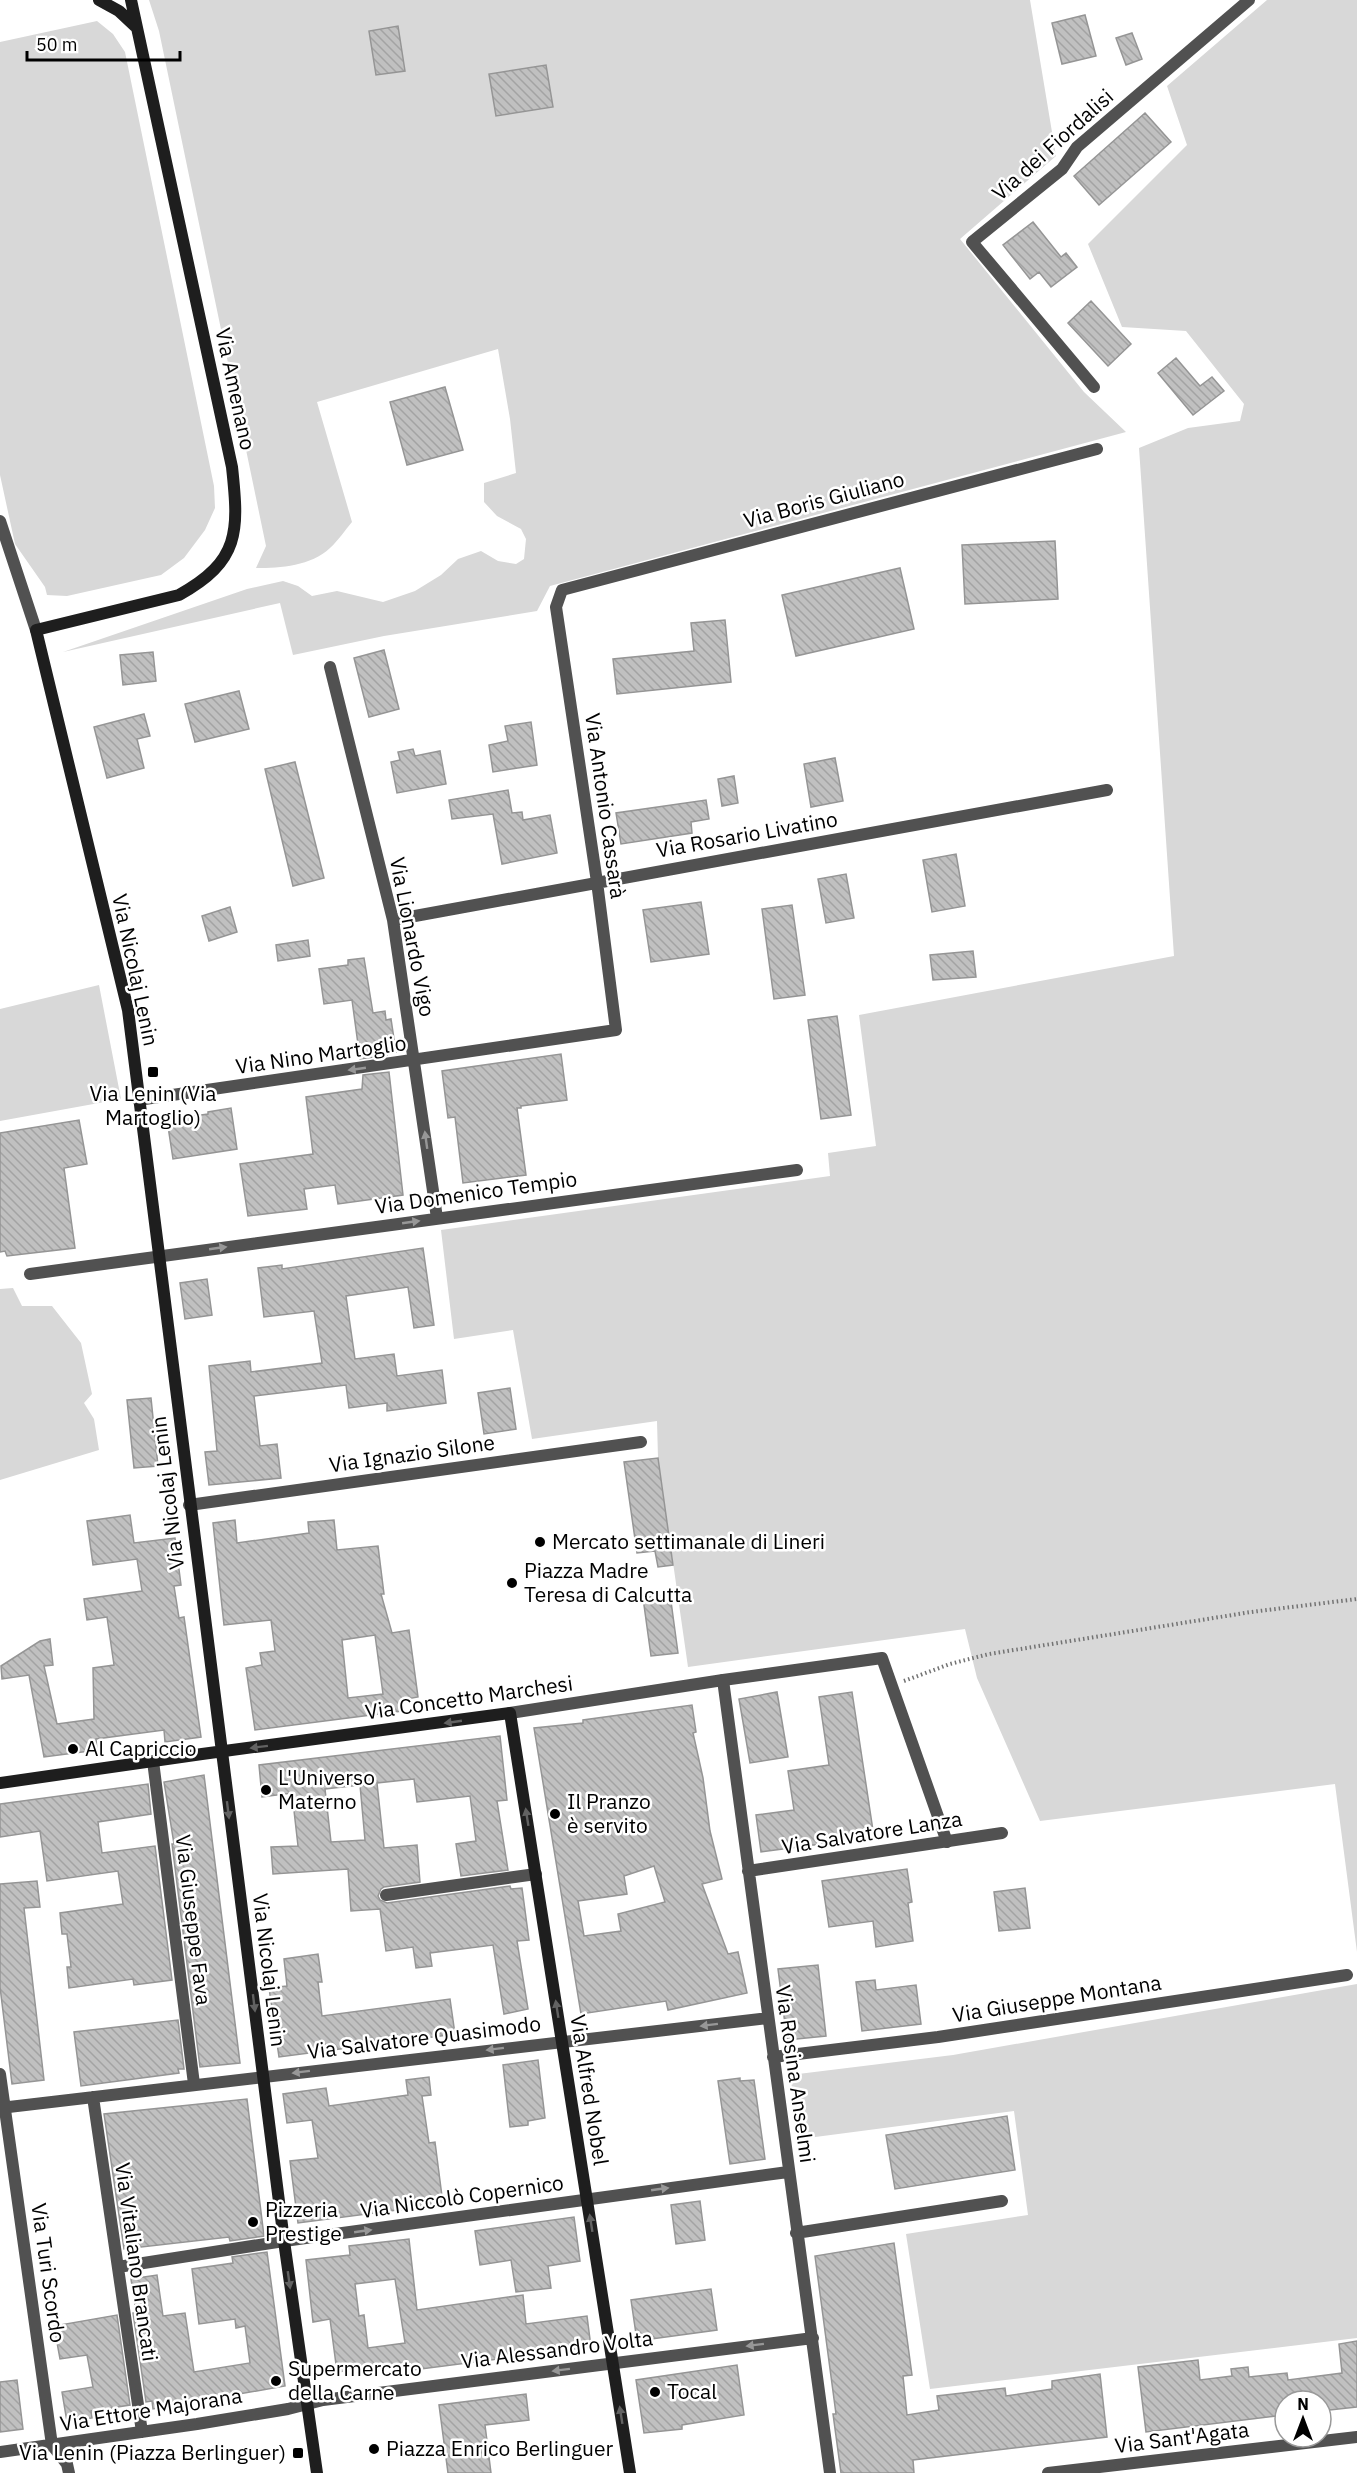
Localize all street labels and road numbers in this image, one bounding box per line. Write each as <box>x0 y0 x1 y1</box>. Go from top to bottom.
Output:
street label: Via dei Fiordalisi <box>986 82 1119 206</box>
street label: Via Amenano <box>209 325 263 453</box>
street label: Via Boris Giuliano <box>740 464 907 534</box>
street label: Via Antonio Cassarà <box>579 711 633 900</box>
street label: Via Rosario Livatino <box>654 804 840 864</box>
street label: Via Lionardo Vigo <box>384 855 442 1019</box>
street label: Via Nicolaj Lenin <box>106 891 166 1048</box>
street label: Via Nino Martoglio <box>234 1028 408 1080</box>
street label: Via Domenico Tempio <box>373 1164 579 1220</box>
street label: Via Nicolaj Lenin <box>144 1415 190 1572</box>
street label: Via Ignazio Silone <box>327 1428 496 1478</box>
street label: Via Concetto Marchesi <box>363 1669 575 1725</box>
street label: Via Salvatore Lanza <box>780 1804 964 1860</box>
street label: Via Giuseppe Fava <box>170 1833 218 2007</box>
street label: Via Nicolaj Lenin <box>247 1891 293 2048</box>
street label: Via Giuseppe Montana <box>950 1968 1163 2028</box>
street label: Via Rosina Anselmi <box>770 1983 822 2164</box>
street label: Via Salvatore Quasimodo <box>305 2009 542 2065</box>
street label: Via Alfred Nobel <box>564 2012 616 2168</box>
street label: Via Vitaliano Brancati <box>109 2161 165 2363</box>
street label: Via Niccolò Copernico <box>358 2168 565 2224</box>
street label: Via Turi Scordo <box>25 2201 73 2345</box>
street label: Via Alessandro Volta <box>459 2323 654 2375</box>
street label: Via Ettore Majorana <box>58 2381 244 2437</box>
street label: Via Sant'Agata <box>1113 2415 1251 2459</box>

